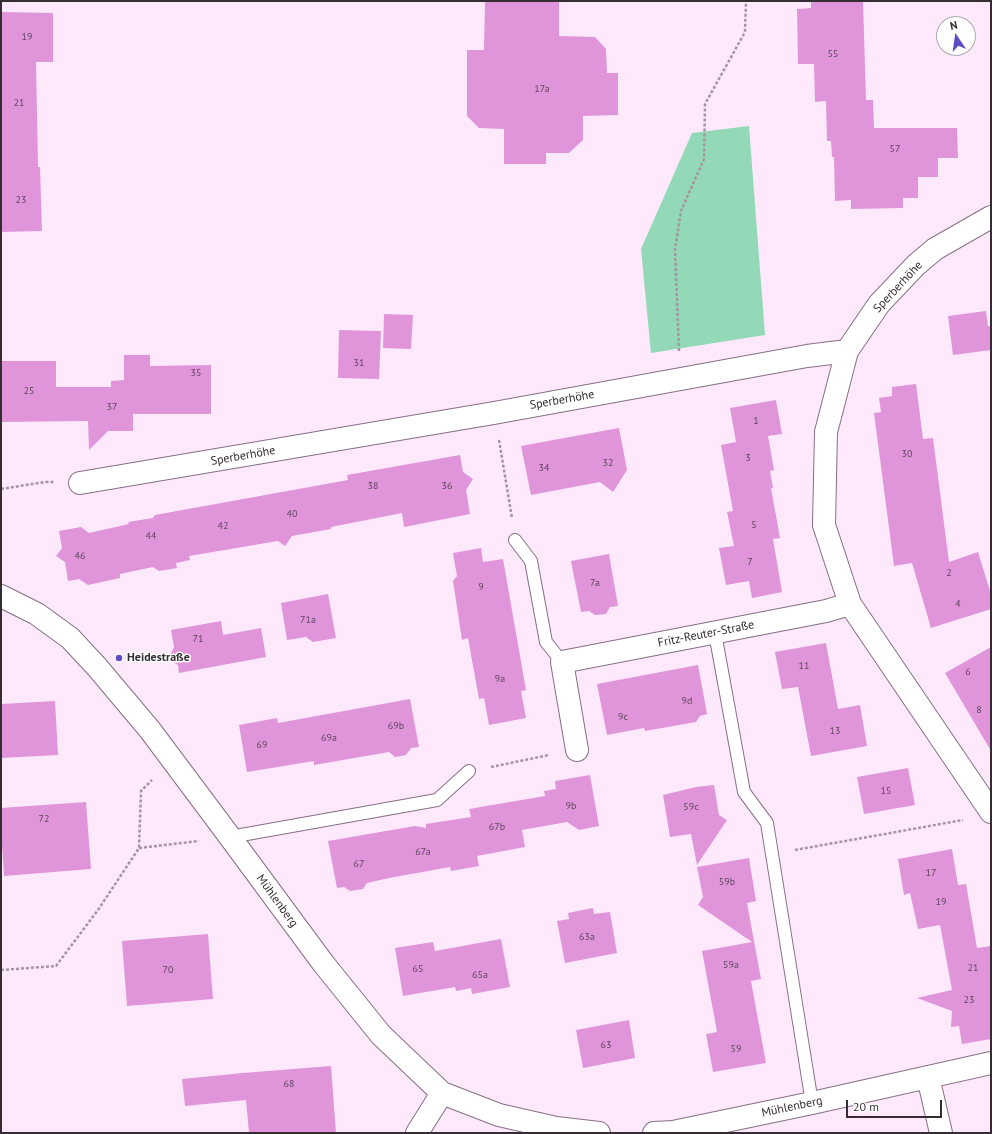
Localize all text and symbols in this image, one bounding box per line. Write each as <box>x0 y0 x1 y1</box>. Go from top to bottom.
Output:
north arrow <box>936 16 976 56</box>
text: N <box>948 18 959 33</box>
house number: 19 <box>22 31 32 43</box>
house number: 55 <box>828 48 838 60</box>
house number: 17a <box>534 83 550 95</box>
house number: 21 <box>14 97 24 109</box>
house number: 57 <box>890 143 900 155</box>
house number: 23 <box>16 194 26 206</box>
street label: Sperberhöhe <box>870 258 926 316</box>
house number: 31 <box>354 357 364 369</box>
house number: 35 <box>191 367 201 379</box>
house number: 25 <box>24 385 34 397</box>
street label: Sperberhöhe <box>529 387 595 413</box>
house number: 37 <box>107 401 117 413</box>
house number: 1 <box>753 415 759 427</box>
street label: Sperberhöhe <box>210 443 276 469</box>
house number: 30 <box>902 448 912 460</box>
house number: 3 <box>745 452 751 464</box>
house number: 32 <box>603 457 613 469</box>
house number: 34 <box>539 462 549 474</box>
house number: 38 <box>368 480 378 492</box>
house number: 36 <box>442 480 452 492</box>
house number: 40 <box>287 508 297 520</box>
house number: 5 <box>751 519 757 531</box>
house number: 42 <box>218 520 228 532</box>
house number: 44 <box>146 530 156 542</box>
house number: 46 <box>75 550 85 562</box>
house number: 7 <box>747 556 753 568</box>
house number: 2 <box>946 567 952 579</box>
house number: 7a <box>590 577 600 589</box>
house number: 9 <box>478 581 484 593</box>
house number: 4 <box>955 598 961 610</box>
house number: 71a <box>300 614 316 626</box>
street label: Fritz-Reuter-Straße <box>657 618 755 650</box>
house number: 71 <box>193 633 203 645</box>
place label: Heidestraße <box>127 651 190 665</box>
marker: Heidestraße <box>114 653 124 663</box>
house number: 11 <box>799 660 809 672</box>
house number: 6 <box>965 666 971 678</box>
house number: 9a <box>495 673 505 685</box>
house number: 9d <box>682 695 692 707</box>
house number: 8 <box>976 704 982 716</box>
house number: 9c <box>618 711 628 723</box>
house number: 69b <box>388 720 404 732</box>
house number: 13 <box>830 725 840 737</box>
house number: 69a <box>321 732 337 744</box>
house number: 69 <box>257 739 267 751</box>
house number: 15 <box>881 785 891 797</box>
house number: 9b <box>566 800 576 812</box>
house number: 59c <box>683 801 699 813</box>
house number: 72 <box>39 813 49 825</box>
house number: 67b <box>489 821 505 833</box>
house number: 67a <box>415 846 431 858</box>
house number: 67 <box>354 858 364 870</box>
house number: 17 <box>926 867 936 879</box>
street label: Mühlenberg <box>253 872 301 930</box>
house number: 59b <box>719 876 735 888</box>
house number: 19 <box>936 896 946 908</box>
house number: 63a <box>579 931 595 943</box>
house number: 59a <box>723 959 739 971</box>
house number: 21 <box>968 962 978 974</box>
house number: 65 <box>413 963 423 975</box>
house number: 70 <box>163 964 173 976</box>
house number: 65a <box>472 969 488 981</box>
house number: 23 <box>964 994 974 1006</box>
house number: 63 <box>601 1039 611 1051</box>
house number: 59 <box>731 1043 741 1055</box>
house number: 68 <box>284 1078 294 1090</box>
scale bar <box>848 1092 944 1118</box>
street label: Mühlenberg <box>760 1094 824 1120</box>
text: 20 m <box>853 1099 879 1114</box>

